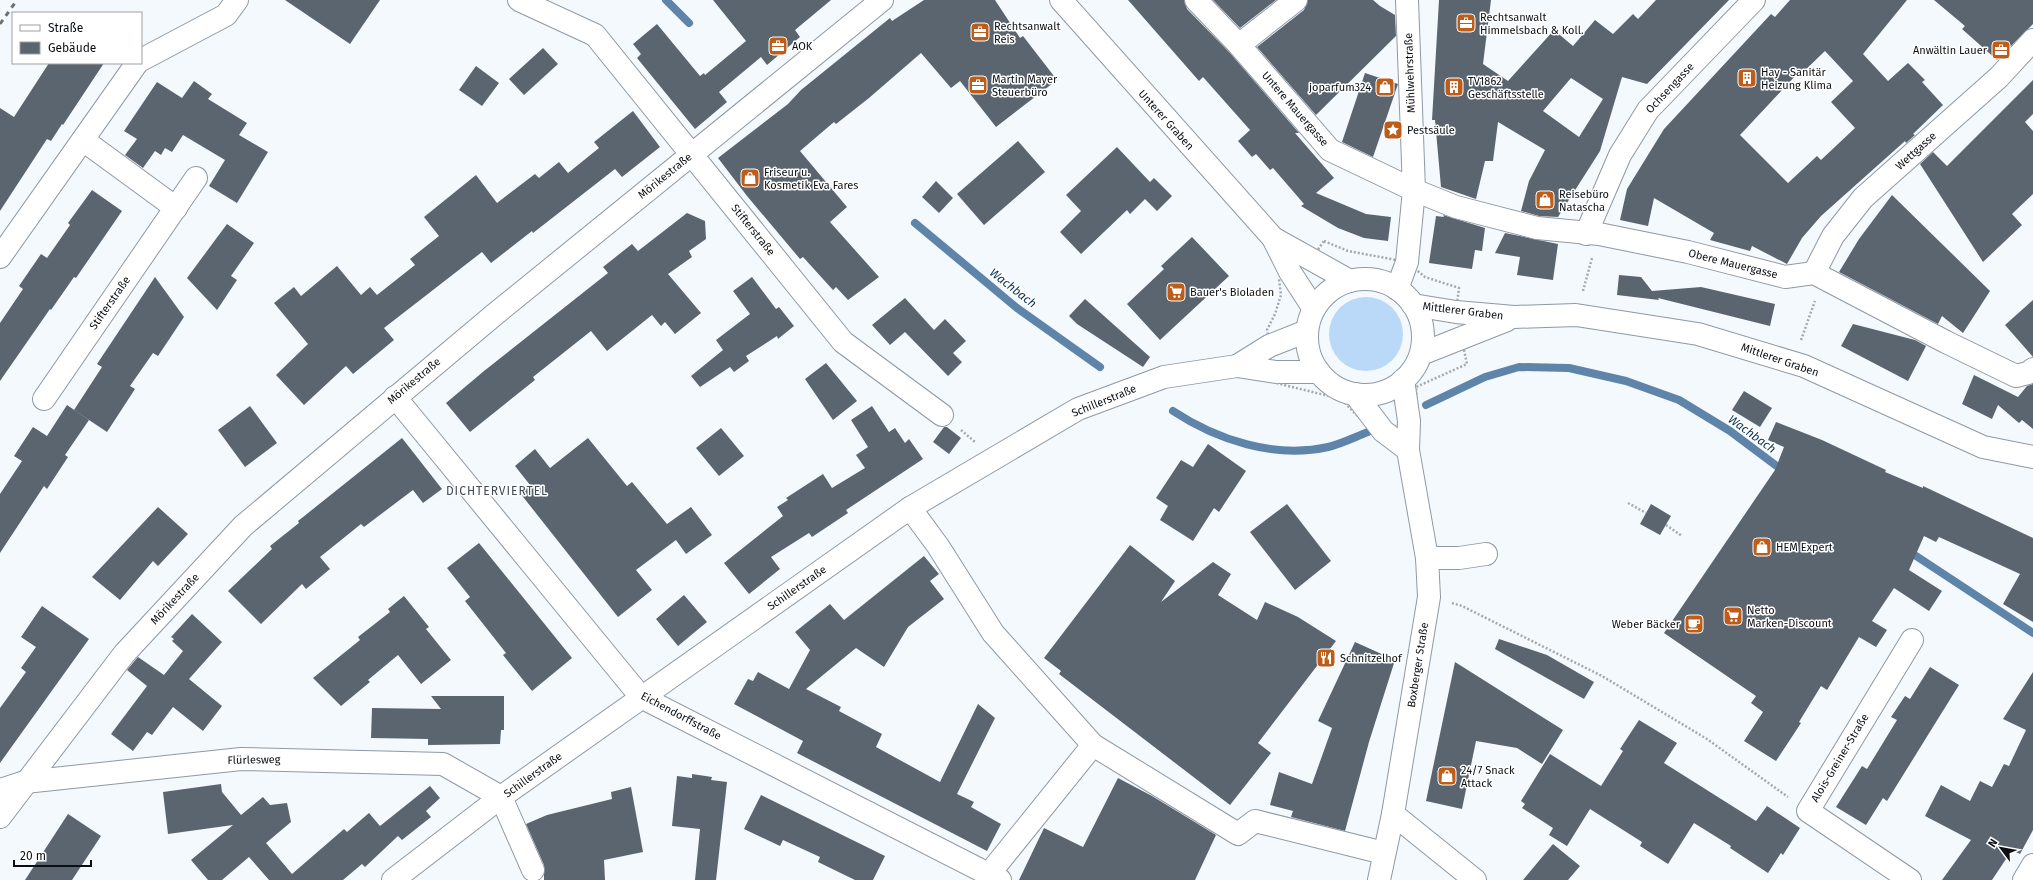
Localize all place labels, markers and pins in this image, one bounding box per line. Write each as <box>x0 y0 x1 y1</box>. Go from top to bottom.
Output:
place label: Rechtsanwalt Himmelsbach & Koll. <box>1480 11 1584 37</box>
office icon: Rechtsanwalt Himmelsbach & Koll. <box>1455 12 1477 34</box>
place label: Rechtsanwalt Reis <box>994 20 1060 46</box>
office icon: Rechtsanwalt Reis <box>969 21 991 43</box>
office icon: AOK <box>767 35 789 57</box>
office icon: Anwältin Lauer <box>1990 39 2012 61</box>
place label: AOK <box>792 40 813 53</box>
place label: Anwältin Lauer <box>1913 44 1988 57</box>
place label: Hay - Sanitär Heizung Klima <box>1761 66 1832 92</box>
building icon: Hay - Sanitär Heizung Klima <box>1736 67 1758 89</box>
place label: Martin Mayer Steuerbüro <box>992 73 1058 99</box>
office icon: Martin Mayer Steuerbüro <box>967 74 989 96</box>
place label: TV1862 Geschäftsstelle <box>1468 75 1544 101</box>
shop icon: joparfum324 <box>1374 76 1396 98</box>
building icon: TV1862 Geschäftsstelle <box>1443 76 1465 98</box>
place label: joparfum324 <box>1308 81 1371 94</box>
place icon: Pestsäule <box>1382 119 1404 141</box>
place label: Pestsäule <box>1407 124 1455 137</box>
place label: Friseur u. Kosmetik Eva Fares <box>764 166 859 192</box>
shop icon: Friseur u. Kosmetik Eva Fares <box>739 167 761 189</box>
place label: Reisebüro Natascha <box>1559 188 1609 214</box>
shop icon: Reisebüro Natascha <box>1534 189 1556 211</box>
supermarket icon: Bauer's Bioladen <box>1165 281 1187 303</box>
place label: Bauer's Bioladen <box>1190 286 1274 299</box>
shop icon: HEM Expert <box>1751 536 1773 558</box>
place label: HEM Expert <box>1776 541 1833 554</box>
place label: Netto Marken-Discount <box>1747 604 1832 630</box>
supermarket icon: Netto Marken-Discount <box>1722 605 1744 627</box>
cafe icon: Weber Bäcker <box>1683 613 1705 635</box>
place label: Weber Bäcker <box>1612 618 1681 631</box>
restaurant icon: Schnitzelhof <box>1315 647 1337 669</box>
place label: Schnitzelhof <box>1340 652 1403 665</box>
place label: 24/7 Snack Attack <box>1461 764 1515 790</box>
shop icon: 24/7 Snack Attack <box>1436 765 1458 787</box>

